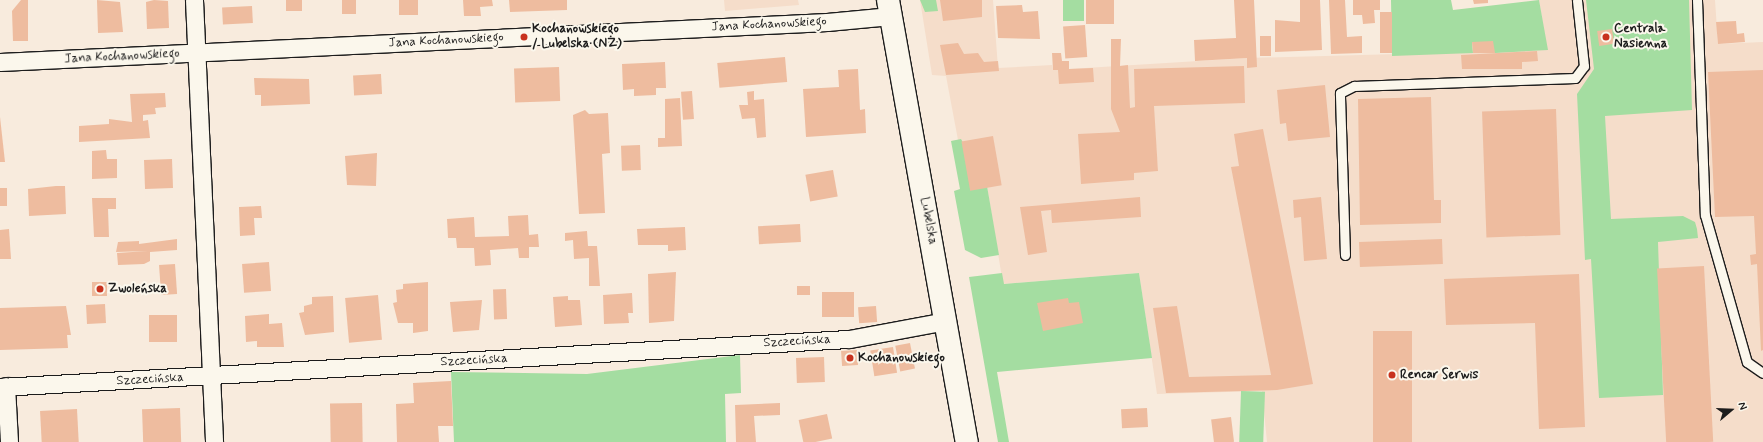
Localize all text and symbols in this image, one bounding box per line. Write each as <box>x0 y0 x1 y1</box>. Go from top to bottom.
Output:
street label: Jana Kochanowskiego <box>710 14 828 36</box>
place label: Kochanowskiego / Lubelska (NŻ) <box>532 22 622 53</box>
place label: Centrala Nasienna <box>1614 22 1667 53</box>
street label: Jana Kochanowskiego <box>387 30 505 52</box>
marker: Kochanowskiego / Lubelska (NŻ) <box>519 32 529 42</box>
marker: Centrala Nasienna <box>1601 32 1611 42</box>
street label: Jana Kochanowskiego <box>63 46 181 68</box>
street label: Lubelska <box>916 196 940 246</box>
place label: Zwoleńska <box>108 281 167 297</box>
marker: Zwoleńska <box>95 284 105 294</box>
street label: Szczecińska <box>763 332 831 352</box>
place label: Kochanowskiego <box>858 350 945 366</box>
street label: Szczecińska <box>440 351 508 371</box>
marker: Kochanowskiego <box>845 353 855 363</box>
place label: Rencar Serwis <box>1400 367 1480 383</box>
street label: Szczecińska <box>116 370 184 390</box>
marker: Rencar Serwis <box>1387 370 1397 380</box>
north arrow <box>1711 390 1751 430</box>
text: N <box>1735 400 1750 412</box>

